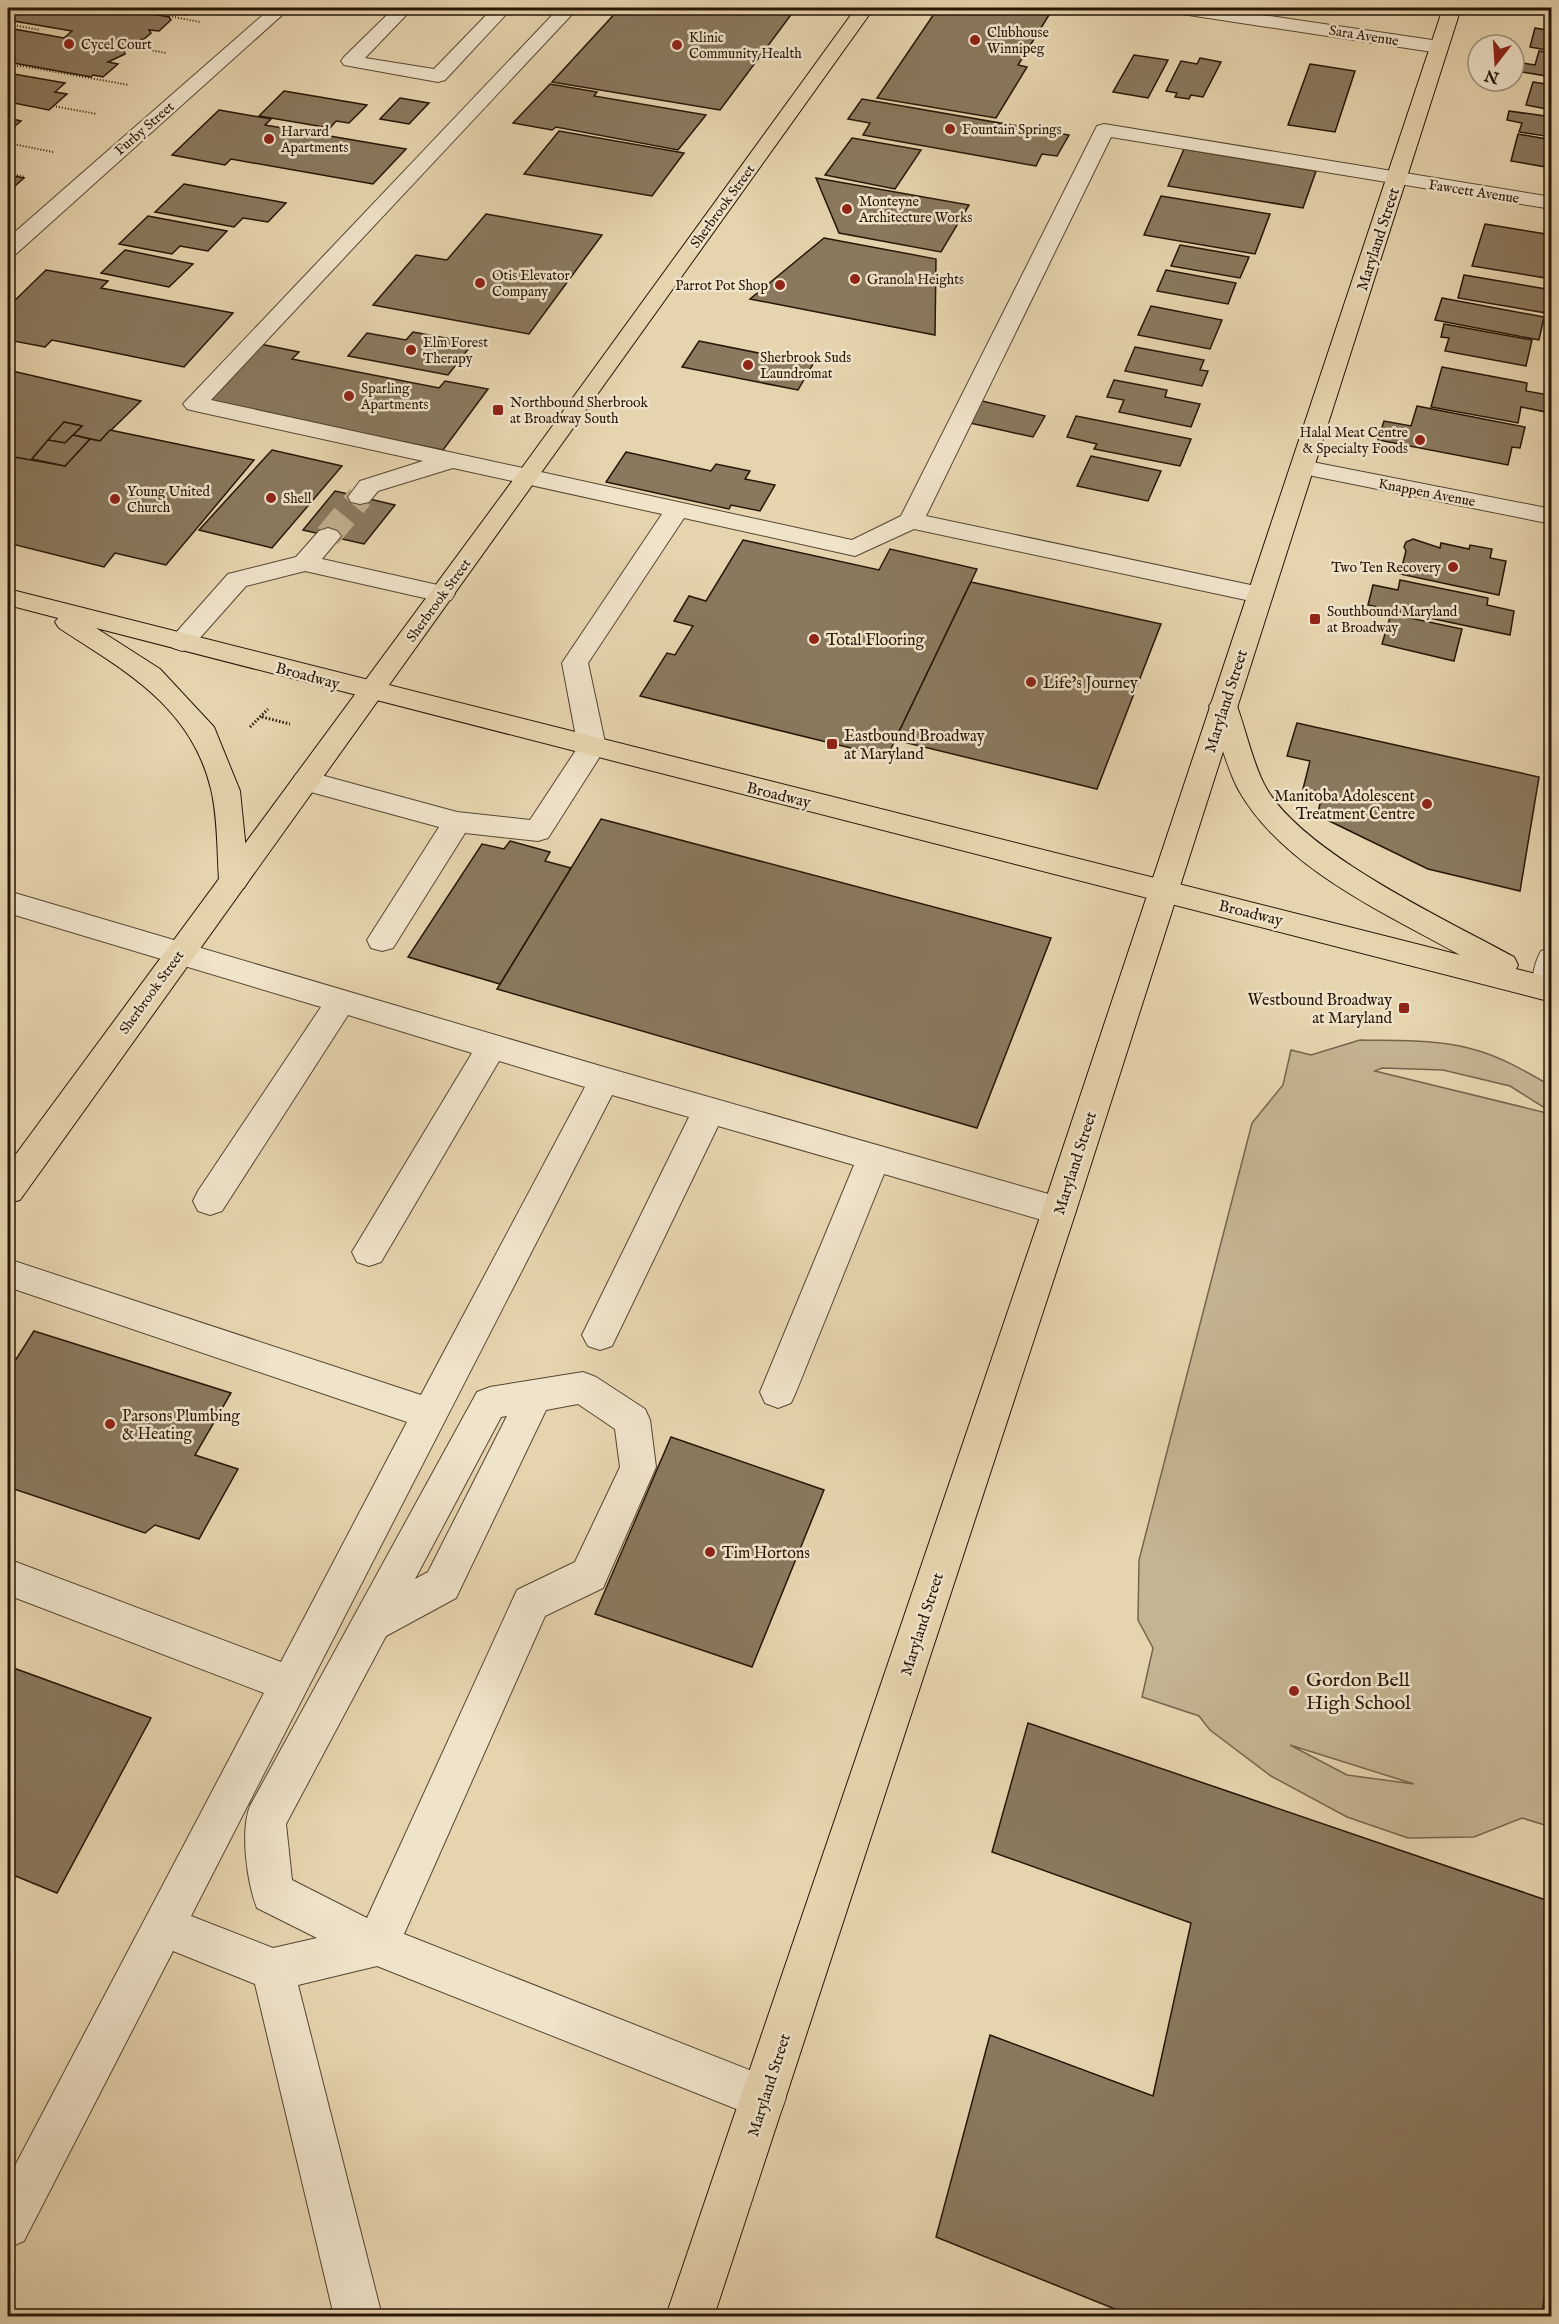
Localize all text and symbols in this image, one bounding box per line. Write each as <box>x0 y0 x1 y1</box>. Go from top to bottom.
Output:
street label: Sara Avenue <box>1328 22 1401 50</box>
place label: Clubhouse Winnipeg <box>987 24 1050 58</box>
place label: Klinic Community Health <box>689 29 802 63</box>
marker: Clubhouse Winnipeg <box>968 33 982 47</box>
north arrow <box>1466 33 1526 93</box>
place label: Cycel Court <box>81 36 152 54</box>
marker: Cycel Court <box>62 37 76 51</box>
marker: Klinic Community Health <box>670 38 684 52</box>
text: N <box>1483 64 1503 87</box>
street label: Furby Street <box>111 98 178 160</box>
place label: Fountain Springs <box>962 121 1062 139</box>
marker: Fountain Springs <box>943 122 957 136</box>
place label: Harvard Apartments <box>280 123 348 157</box>
marker: Harvard Apartments <box>262 132 276 146</box>
street label: Sherbrook Street <box>686 161 759 252</box>
street label: Fawcett Avenue <box>1427 176 1521 208</box>
street label: Maryland Street <box>1353 185 1405 294</box>
place label: Monteyne Architecture Works <box>858 193 972 227</box>
marker: Monteyne Architecture Works <box>840 202 854 216</box>
place label: Otis Elevator Company <box>492 267 570 301</box>
place label: Granola Heights <box>867 271 964 289</box>
marker: Granola Heights <box>848 272 862 286</box>
marker: Otis Elevator Company <box>473 276 487 290</box>
place label: Parrot Pot Shop <box>675 277 768 295</box>
marker: Parrot Pot Shop <box>773 278 787 292</box>
place label: Elm Forest Therapy <box>423 334 488 368</box>
marker: Elm Forest Therapy <box>404 343 418 357</box>
place label: Sherbrook Suds Laundromat <box>760 349 851 383</box>
marker: Sherbrook Suds Laundromat <box>741 358 755 372</box>
place label: Sparling Apartments <box>360 380 428 414</box>
marker: Sparling Apartments <box>342 389 356 403</box>
place label: Northbound Sherbrook at Broadway South <box>510 394 649 428</box>
marker: Northbound Sherbrook at Broadway South <box>491 403 505 417</box>
place label: Halal Meat Centre & Specialty Foods <box>1300 424 1409 458</box>
marker: Halal Meat Centre & Specialty Foods <box>1413 433 1427 447</box>
street label: Knappen Avenue <box>1377 475 1477 511</box>
place label: Young United Church <box>127 483 210 517</box>
place label: Shell <box>283 490 312 508</box>
marker: Shell <box>264 491 278 505</box>
marker: Young United Church <box>108 492 122 506</box>
street label: Sherbrook Street <box>402 555 475 646</box>
place label: Two Ten Recovery <box>1331 559 1441 577</box>
marker: Two Ten Recovery <box>1446 560 1460 574</box>
place label: Southbound Maryland at Broadway <box>1327 603 1458 637</box>
marker: Southbound Maryland at Broadway <box>1308 612 1322 626</box>
place label: Total Flooring <box>826 631 924 651</box>
marker: Total Flooring <box>807 632 821 646</box>
street label: Maryland Street <box>1201 647 1253 756</box>
street label: Broadway <box>273 659 342 695</box>
place label: Life’s Journey <box>1043 674 1138 694</box>
marker: Life’s Journey <box>1024 675 1038 689</box>
place label: Eastbound Broadway at Maryland <box>844 727 985 765</box>
marker: Eastbound Broadway at Maryland <box>825 737 839 751</box>
street label: Broadway <box>744 778 813 814</box>
place label: Manitoba Adolescent Treatment Centre <box>1274 787 1416 825</box>
marker: Manitoba Adolescent Treatment Centre <box>1420 797 1434 811</box>
street label: Broadway <box>1216 896 1285 932</box>
street label: Sherbrook Street <box>115 947 188 1038</box>
place label: Westbound Broadway at Maryland <box>1248 991 1392 1029</box>
marker: Westbound Broadway at Maryland <box>1397 1001 1411 1015</box>
street label: Maryland Street <box>1050 1109 1102 1218</box>
place label: Parsons Plumbing & Heating <box>122 1407 240 1445</box>
marker: Parsons Plumbing & Heating <box>103 1417 117 1431</box>
place label: Tim Hortons <box>722 1544 810 1564</box>
marker: Tim Hortons <box>703 1545 717 1559</box>
street label: Maryland Street <box>897 1570 949 1679</box>
place label: Gordon Bell High School <box>1306 1668 1411 1716</box>
marker: Gordon Bell High School <box>1287 1684 1301 1698</box>
street label: Maryland Street <box>744 2031 796 2140</box>

